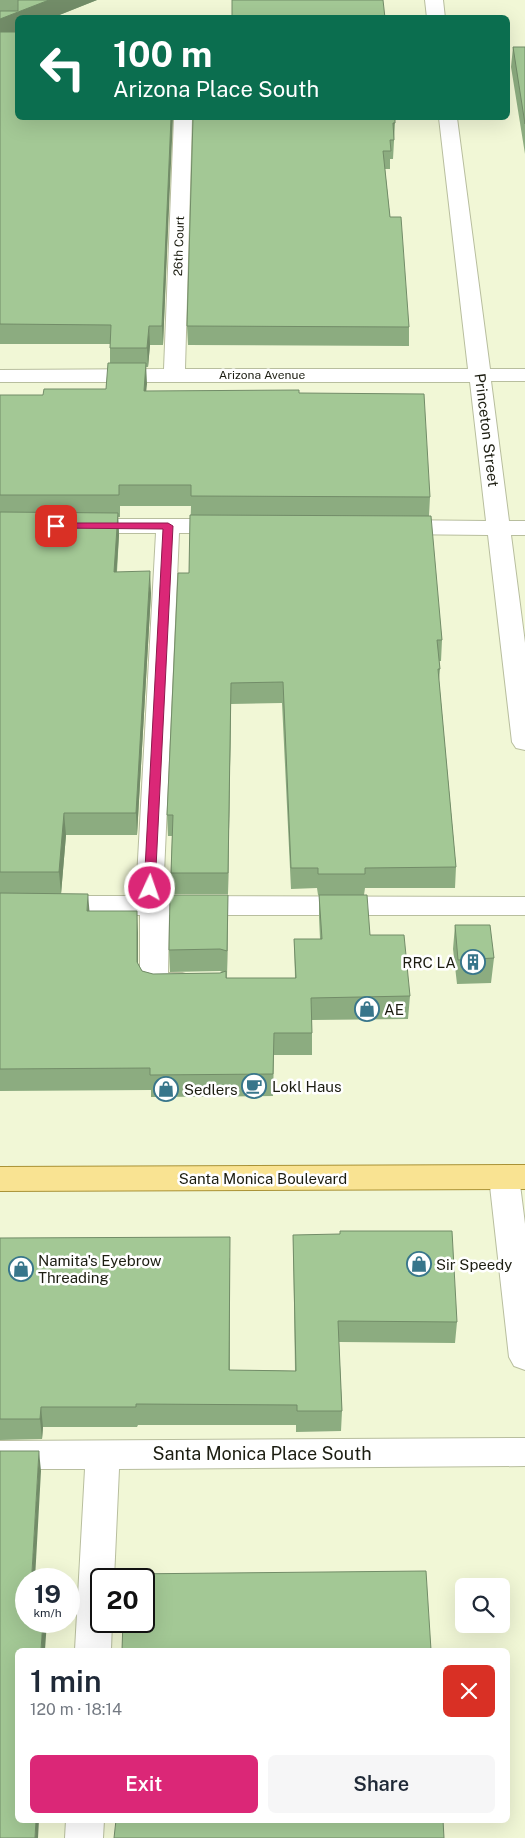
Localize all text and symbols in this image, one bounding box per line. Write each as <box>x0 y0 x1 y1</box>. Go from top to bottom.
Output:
text: 100 m <box>113 34 212 75</box>
icon: left <box>30 35 95 100</box>
text: Arizona Place South <box>113 76 319 102</box>
street label: 26th Court <box>171 215 187 276</box>
street label: Arizona Avenue <box>219 368 305 382</box>
street label: Princeton Street <box>472 372 502 488</box>
pin <box>35 505 77 547</box>
icon: arrive <box>42 512 70 540</box>
position arrow <box>123 861 175 913</box>
building icon: RRC LA <box>460 949 486 975</box>
place label: RRC LA <box>402 954 456 971</box>
shop icon: AE <box>354 996 380 1022</box>
place label: AE <box>384 1001 404 1018</box>
cafe icon: Lokl Haus <box>241 1073 267 1099</box>
shop icon: Sedlers <box>153 1076 179 1102</box>
place label: Lokl Haus <box>272 1078 342 1095</box>
place label: Sedlers <box>184 1081 238 1098</box>
street label: Santa Monica Boulevard <box>179 1170 347 1187</box>
shop icon: Sir Speedy <box>406 1251 432 1277</box>
place label: Namita's Eyebrow Threading <box>38 1252 162 1286</box>
shop icon: Namita's Eyebrow Threading <box>8 1256 34 1282</box>
place label: Sir Speedy <box>436 1256 512 1273</box>
street label: Santa Monica Place South <box>152 1443 372 1464</box>
speed limit sign: 20 <box>90 1568 155 1633</box>
map controls <box>455 1578 510 1633</box>
button: search <box>455 1578 510 1633</box>
text: 19 <box>34 1579 61 1609</box>
text: km/h <box>33 1606 62 1620</box>
text: 1 min <box>30 1663 101 1699</box>
button: close <box>443 1665 495 1717</box>
text: 120 m · 18:14 <box>30 1700 122 1719</box>
button: Exit <box>30 1755 258 1813</box>
button: Share <box>268 1755 495 1813</box>

